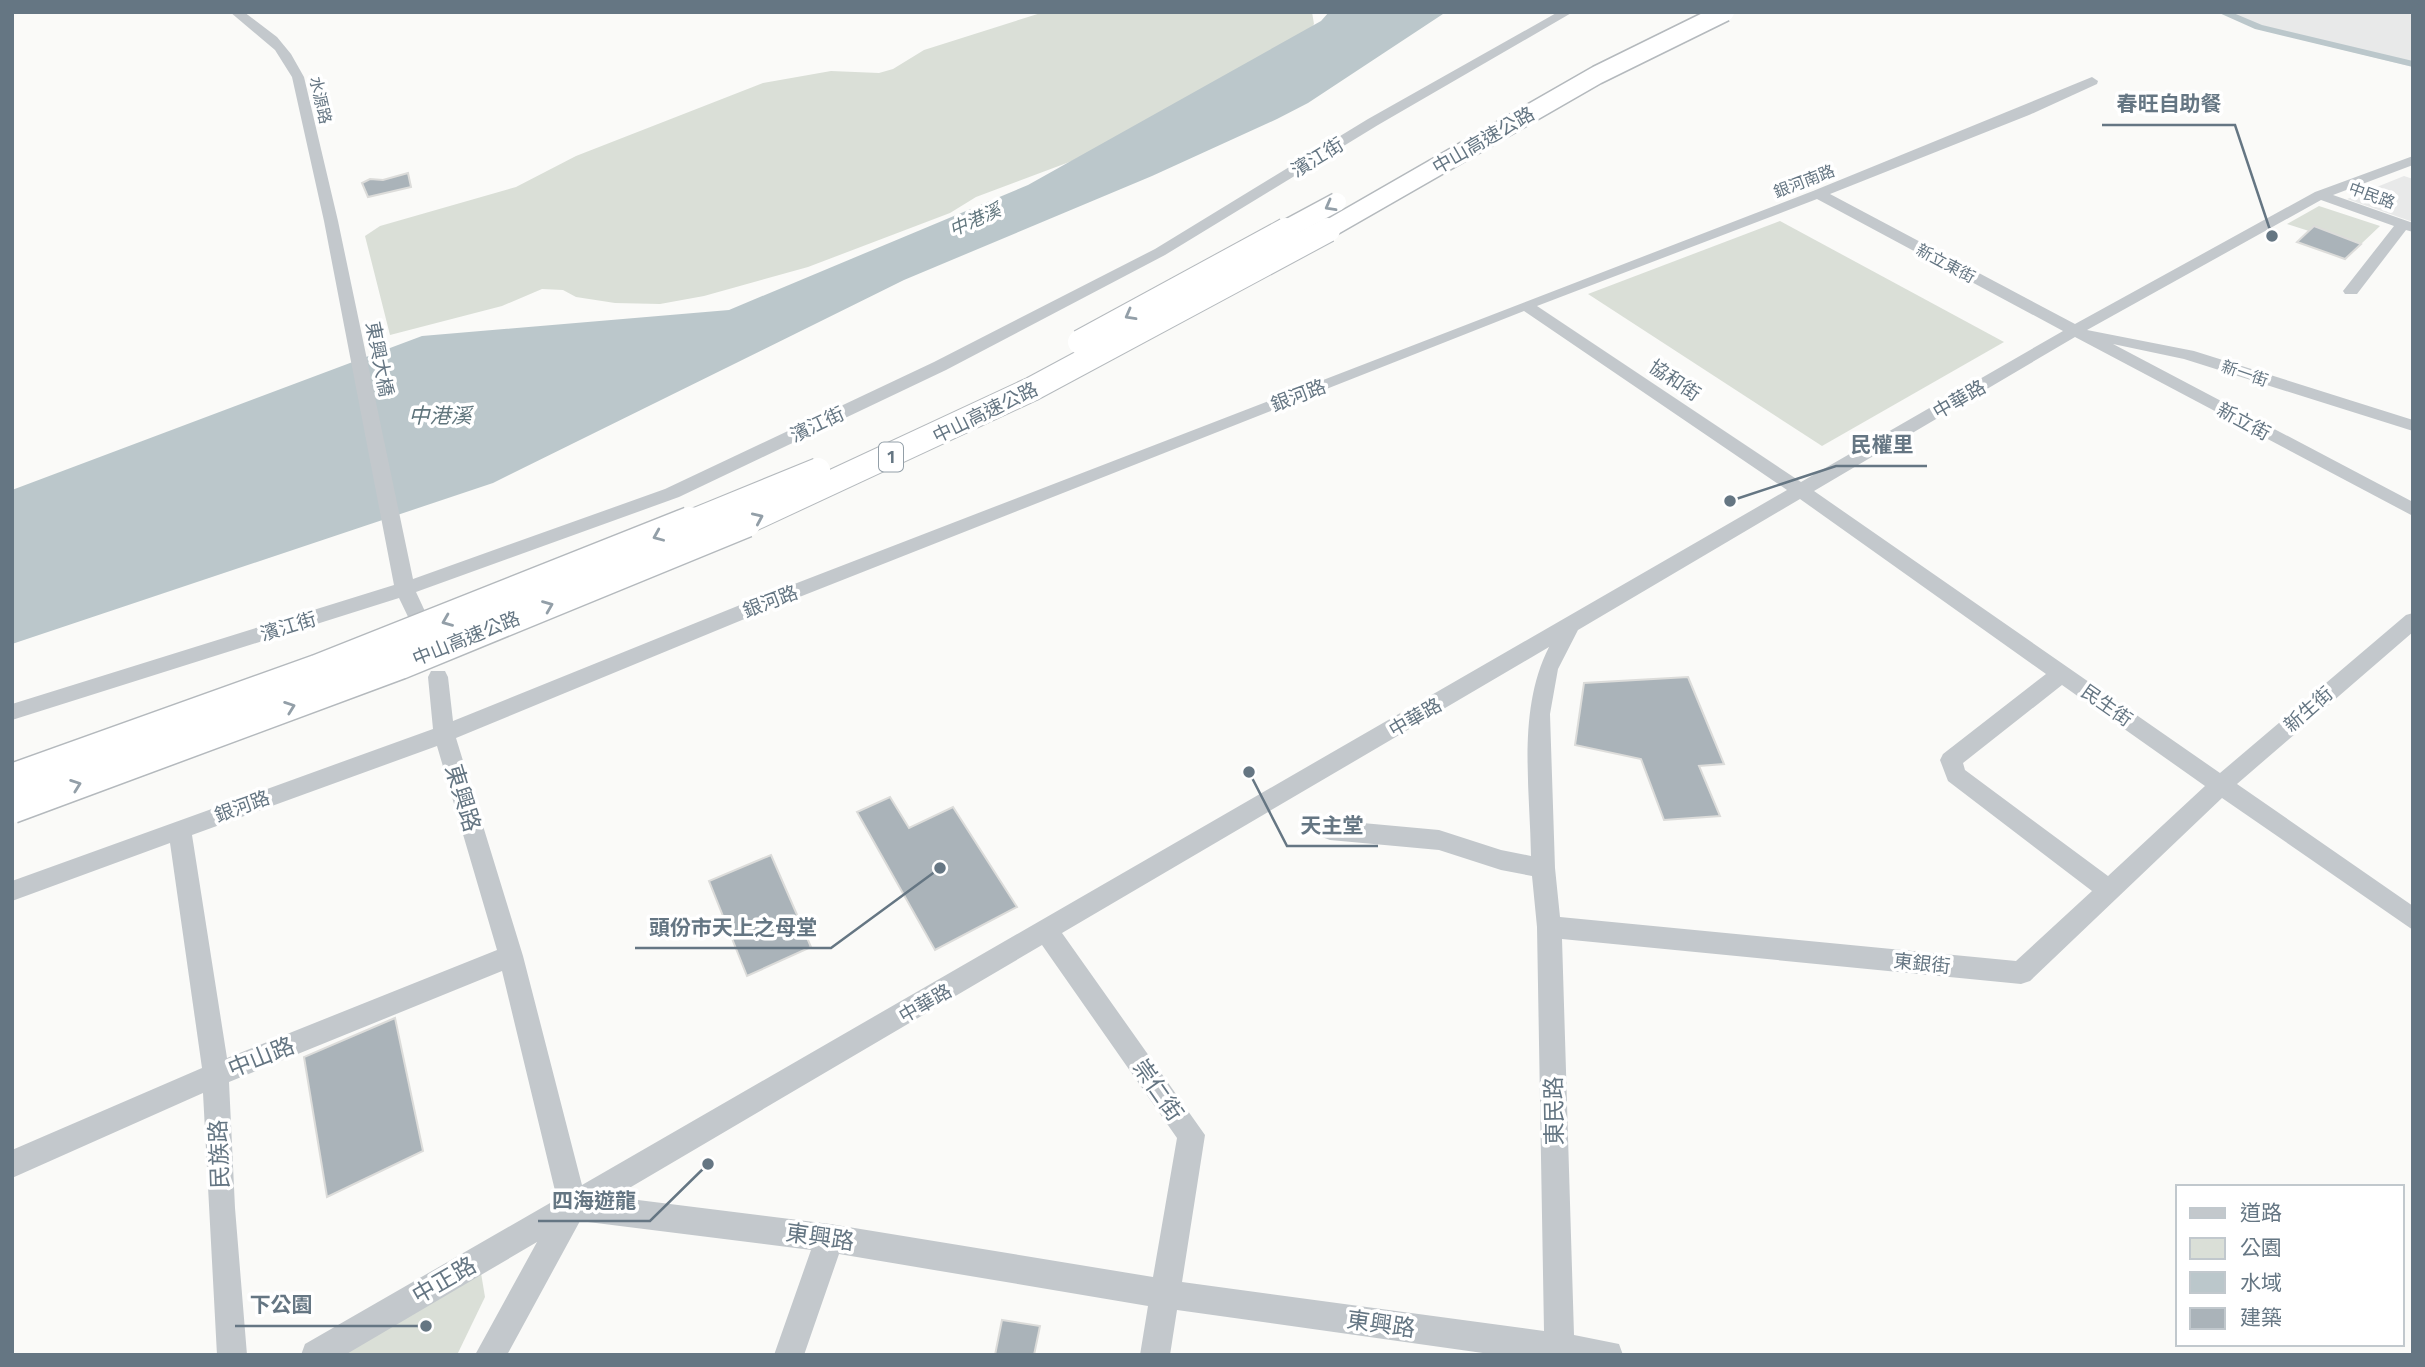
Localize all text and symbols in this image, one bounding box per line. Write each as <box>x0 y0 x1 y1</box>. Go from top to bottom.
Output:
street label: 水源路 <box>304 74 338 126</box>
callout: 春旺自助餐 <box>2102 83 2235 125</box>
text: 春旺自助餐 <box>2117 87 2222 119</box>
street label: 中山高速公路 <box>1426 99 1539 181</box>
street label: 濱江街 <box>1285 129 1349 184</box>
street label: 銀河南路 <box>1770 158 1838 204</box>
street label: 中民路 <box>2345 176 2399 214</box>
water label: 中港溪 <box>945 195 1008 243</box>
one-way arrow <box>1324 198 1337 211</box>
street label: 新立東街 <box>1912 237 1980 289</box>
one-way arrow <box>1125 307 1138 321</box>
street label: 東興大橋 <box>359 319 402 399</box>
street label: 協和街 <box>1644 352 1707 408</box>
street label: 新一街 <box>2218 354 2272 392</box>
street label: 銀河路 <box>1266 371 1330 418</box>
street label: 中華路 <box>1927 372 1991 425</box>
street label: 中山高速公路 <box>927 374 1042 450</box>
street label: 新立街 <box>2212 394 2276 447</box>
street label: 濱江街 <box>785 398 849 449</box>
water label: 中港溪 <box>409 399 474 431</box>
callout: 民權里 <box>1836 424 1927 466</box>
text: 民權里 <box>1851 428 1914 460</box>
road number: 1 <box>879 443 903 472</box>
one-way arrow <box>750 512 763 526</box>
one-way arrow <box>653 528 665 542</box>
street label: 銀河路 <box>738 577 802 624</box>
one-way arrow <box>541 600 553 614</box>
street label: 濱江街 <box>256 603 319 648</box>
street label: 中山高速公路 <box>408 603 524 672</box>
one-way arrow <box>442 613 454 627</box>
street label: 民生街 <box>2076 676 2139 733</box>
street label: 新生街 <box>2277 679 2339 738</box>
street label: 中華路 <box>1383 690 1447 743</box>
one-way arrow <box>284 701 296 715</box>
street label: 東興路 <box>437 760 490 836</box>
one-way arrow <box>70 779 82 793</box>
street label: 銀河路 <box>210 782 274 829</box>
callout: 天主堂 <box>1287 804 1378 846</box>
text: 天主堂 <box>1301 809 1364 841</box>
callout: 頭份市天上之母堂 <box>635 906 831 948</box>
text: 頭份市天上之母堂 <box>649 911 817 943</box>
street label: 東銀街 <box>1892 945 1952 980</box>
street label: 中華路 <box>893 976 957 1029</box>
street label: 中山路 <box>222 1027 299 1086</box>
street label: 崇仁街 <box>1124 1051 1193 1128</box>
street label: 東民路 <box>1535 1076 1572 1146</box>
street label: 民族路 <box>200 1119 237 1189</box>
callout: 四海遊龍 <box>538 1179 650 1221</box>
text: 四海遊龍 <box>552 1184 636 1216</box>
legend <box>2176 1185 2404 1346</box>
text: 道路 <box>2240 1196 2282 1228</box>
street label: 東興路 <box>783 1214 857 1259</box>
text: 公園 <box>2240 1231 2282 1263</box>
street label: 中正路 <box>405 1247 482 1312</box>
text: 水域 <box>2240 1266 2282 1298</box>
callout: 下公園 <box>235 1284 326 1326</box>
text: 下公園 <box>250 1288 313 1320</box>
street label: 東興路 <box>1344 1301 1418 1346</box>
text: 建築 <box>2240 1301 2282 1333</box>

